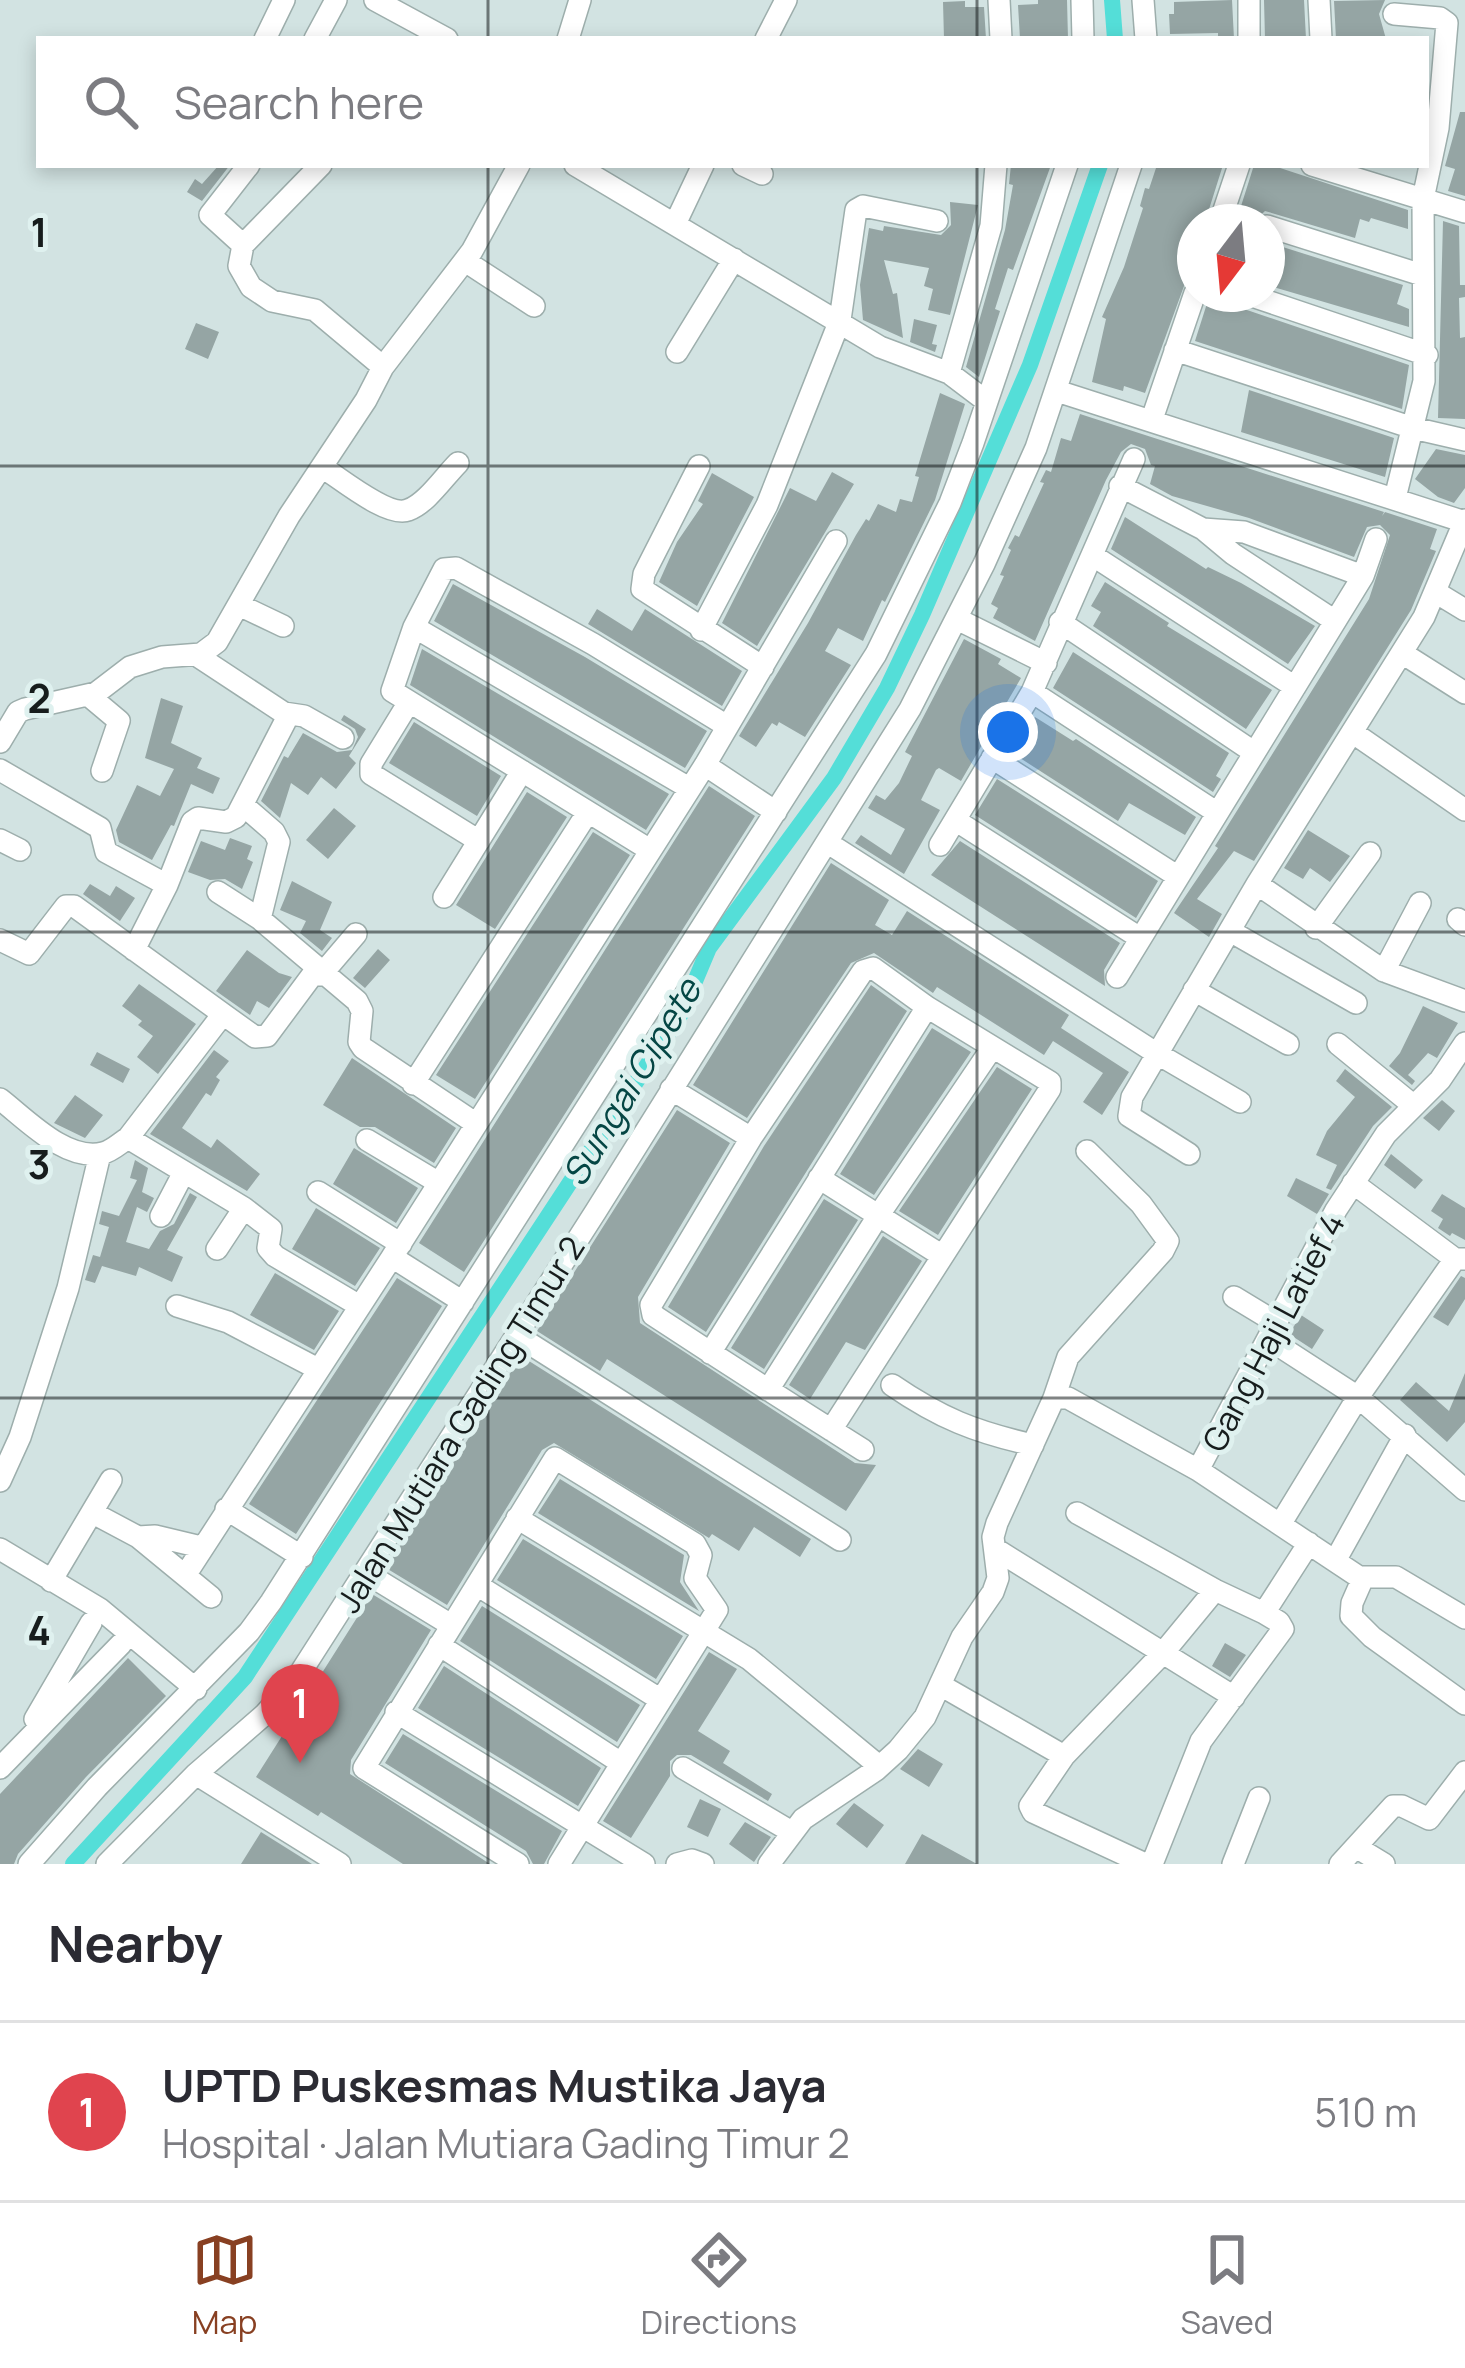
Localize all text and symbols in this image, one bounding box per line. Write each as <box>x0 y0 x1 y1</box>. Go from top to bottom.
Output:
search box <box>36 36 1429 168</box>
icon: search <box>78 69 144 135</box>
text: Search here <box>174 71 424 133</box>
north arrow <box>1177 204 1285 312</box>
text: 1 <box>30 205 48 259</box>
text: 2 <box>27 671 51 725</box>
your location <box>978 702 1038 762</box>
water label: Sungai Cipete <box>550 968 713 1195</box>
text: 3 <box>28 1137 50 1191</box>
street label: Gang Haji Latief 4 <box>1191 1205 1355 1459</box>
street label: Jalan Mutiara Gading Timur 2 <box>326 1227 594 1621</box>
text: 4 <box>27 1603 51 1657</box>
pin: 1 <box>261 1664 339 1763</box>
text: Nearby <box>48 1908 223 1977</box>
text: UPTD Puskesmas Mustika Jaya <box>162 2054 827 2116</box>
text: 1 <box>78 2085 96 2139</box>
text: 510 m <box>1315 2085 1417 2139</box>
text: Hospital · Jalan Mutiara Gading Timur 2 <box>162 2116 850 2170</box>
tab: Map <box>192 2227 258 2344</box>
tab: Directions <box>641 2227 797 2344</box>
tab: Saved <box>1180 2227 1273 2344</box>

